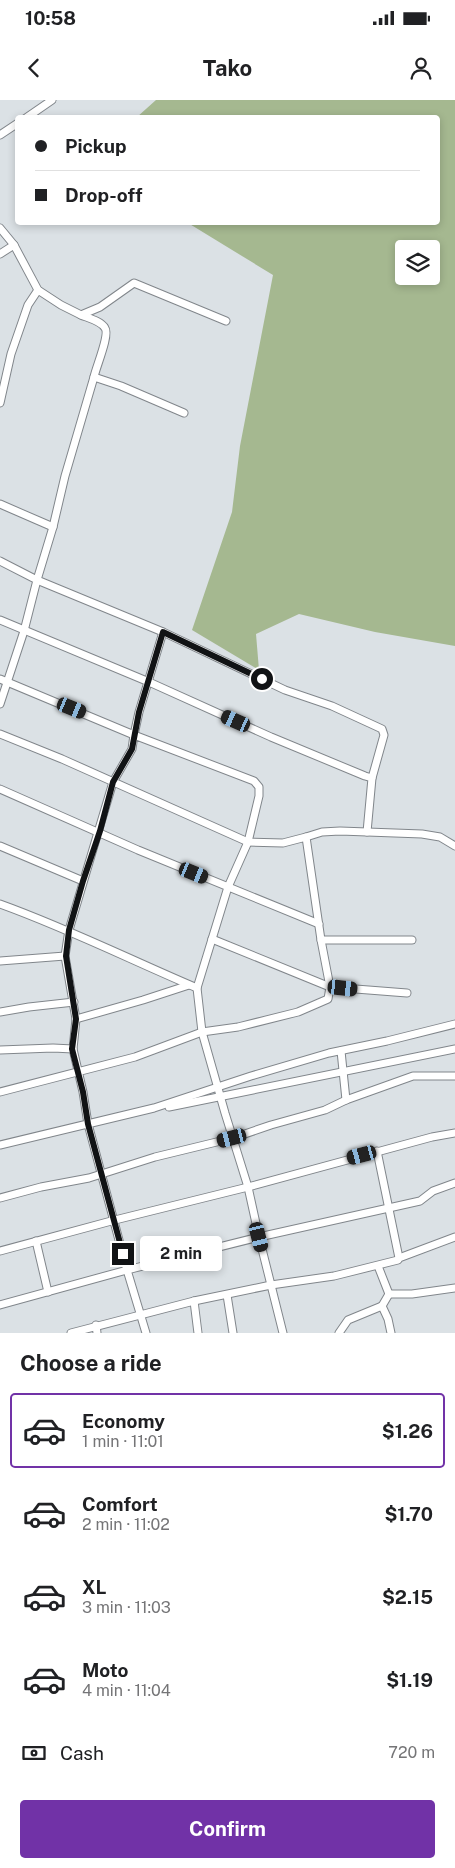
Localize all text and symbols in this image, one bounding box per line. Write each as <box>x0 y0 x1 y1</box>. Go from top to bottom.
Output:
text: 10:58 <box>25 7 76 29</box>
icon: back <box>20 54 48 82</box>
icon: person <box>407 54 435 82</box>
text: Tako <box>203 55 252 81</box>
text: Pickup <box>65 135 127 157</box>
text: Drop-off <box>65 184 142 206</box>
map controls <box>395 240 440 285</box>
button: layers <box>395 240 440 285</box>
route start <box>251 668 273 690</box>
car <box>55 695 88 721</box>
car <box>219 708 252 734</box>
car <box>177 860 210 886</box>
car <box>327 979 358 997</box>
car <box>215 1127 248 1149</box>
car <box>345 1144 378 1166</box>
car <box>248 1221 269 1253</box>
callout: 2 min <box>140 1236 223 1272</box>
route end <box>112 1243 134 1265</box>
text: 2 min <box>160 1244 202 1263</box>
text: Choose a ride <box>20 1350 162 1376</box>
icon: car <box>22 1408 67 1453</box>
text: Economy <box>82 1410 165 1432</box>
text: $1.26 <box>382 1420 433 1442</box>
text: 1 min · 11:01 <box>82 1432 164 1451</box>
icon: car <box>22 1491 67 1536</box>
text: Comfort <box>82 1493 158 1515</box>
text: $1.70 <box>384 1503 433 1525</box>
text: 2 min · 11:02 <box>82 1515 170 1534</box>
icon: car <box>22 1574 67 1619</box>
text: XL <box>82 1576 107 1598</box>
text: $2.15 <box>382 1586 433 1608</box>
text: 3 min · 11:03 <box>82 1598 171 1617</box>
icon: car <box>22 1657 67 1702</box>
text: Moto <box>82 1659 128 1681</box>
text: $1.19 <box>386 1669 433 1691</box>
text: 4 min · 11:04 <box>82 1681 171 1700</box>
icon: cash <box>20 1739 48 1767</box>
text: Cash <box>60 1742 104 1764</box>
text: 720 m <box>388 1743 435 1762</box>
button: Confirm <box>20 1800 435 1858</box>

